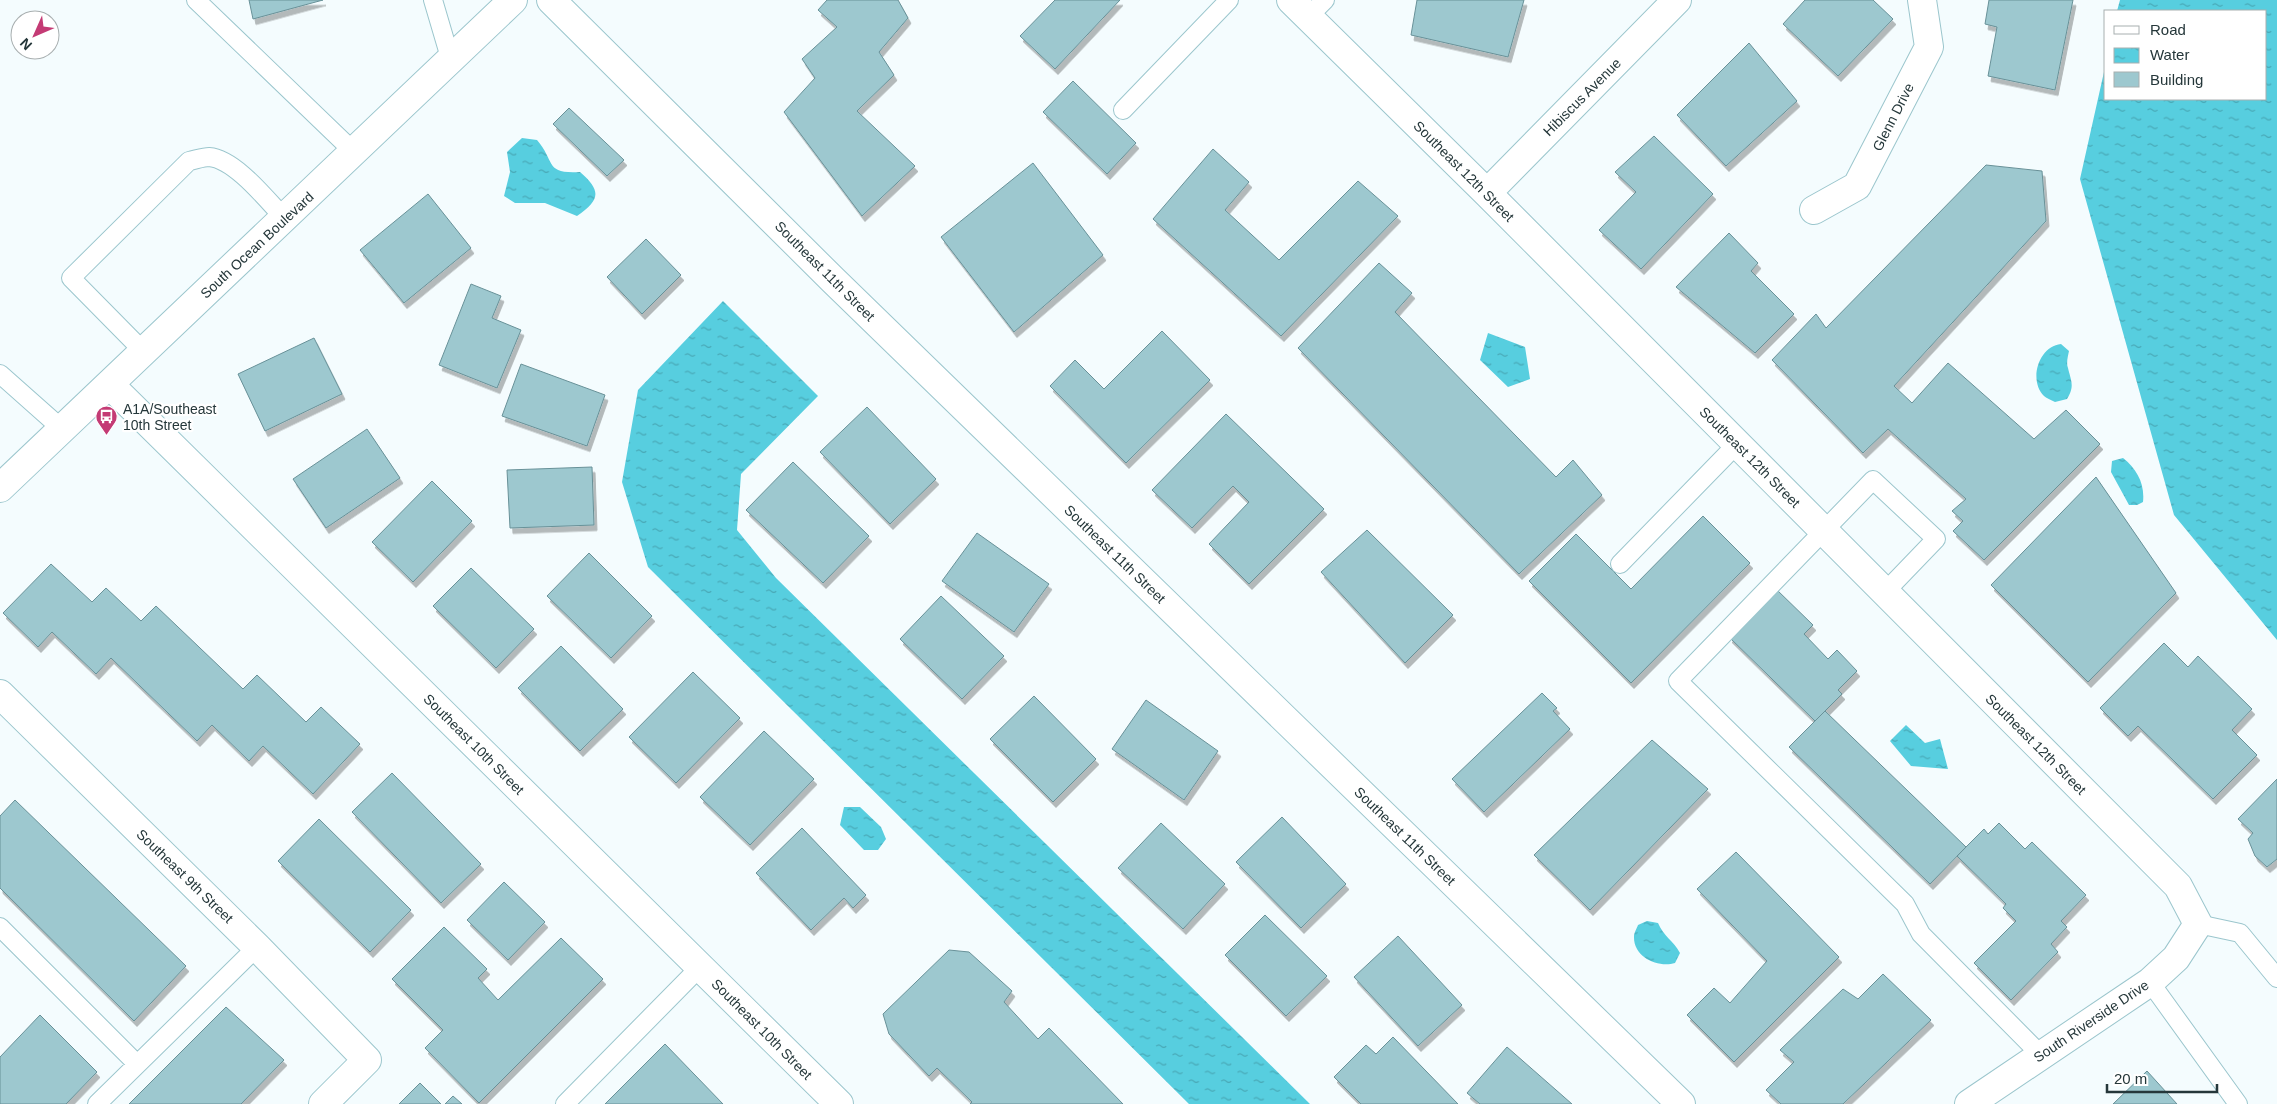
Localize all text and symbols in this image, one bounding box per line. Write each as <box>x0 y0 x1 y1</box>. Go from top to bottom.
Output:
north arrow <box>10 10 60 60</box>
legend <box>2104 10 2267 100</box>
text: Road <box>2150 21 2186 38</box>
text: N <box>17 35 35 53</box>
text: Water <box>2150 46 2189 63</box>
street label: Hibiscus Avenue <box>1540 55 1624 139</box>
text: Building <box>2150 71 2203 88</box>
street label: Glenn Drive <box>1869 80 1917 154</box>
street label: Southeast 12th Street <box>1410 117 1518 225</box>
street label: South Ocean Boulevard <box>197 188 317 302</box>
street label: Southeast 11th Street <box>772 218 878 324</box>
place label: A1A/Southeast 10th Street <box>123 401 217 433</box>
street label: Southeast 12th Street <box>1696 403 1804 511</box>
bus stop icon: A1A/Southeast 10th Street <box>95 405 119 436</box>
street label: Southeast 11th Street <box>1061 502 1169 607</box>
street label: Southeast 10th Street <box>420 690 528 798</box>
street label: Southeast 12th Street <box>1982 690 2090 798</box>
street label: Southeast 11th Street <box>1351 784 1459 889</box>
street label: Southeast 9th Street <box>134 826 237 926</box>
street label: Southeast 10th Street <box>708 975 816 1083</box>
street label: South Riverside Drive <box>2030 976 2152 1065</box>
scale bar <box>2107 1062 2217 1094</box>
text: 20 m <box>2114 1070 2147 1087</box>

